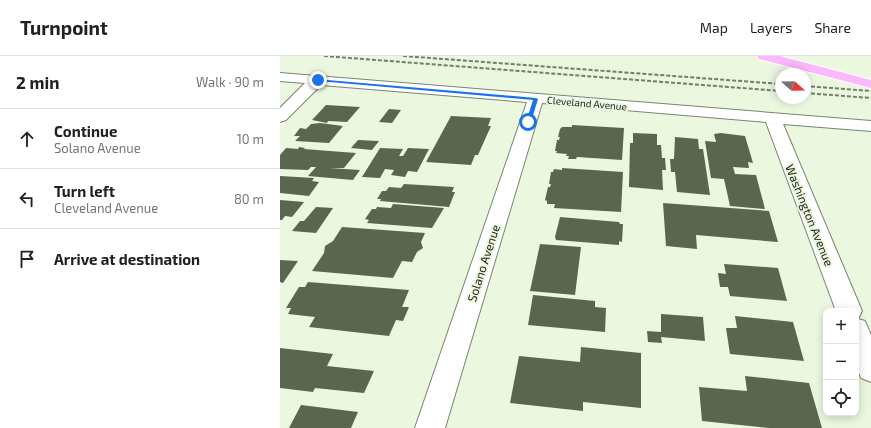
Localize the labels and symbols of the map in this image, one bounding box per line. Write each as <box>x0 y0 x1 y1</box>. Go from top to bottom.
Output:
north arrow <box>775 68 811 104</box>
route end <box>309 71 327 89</box>
street label: Cleveland Avenue <box>547 94 627 112</box>
route start <box>519 113 537 131</box>
street label: Washington Avenue <box>783 162 837 268</box>
street label: Solano Avenue <box>464 223 502 303</box>

